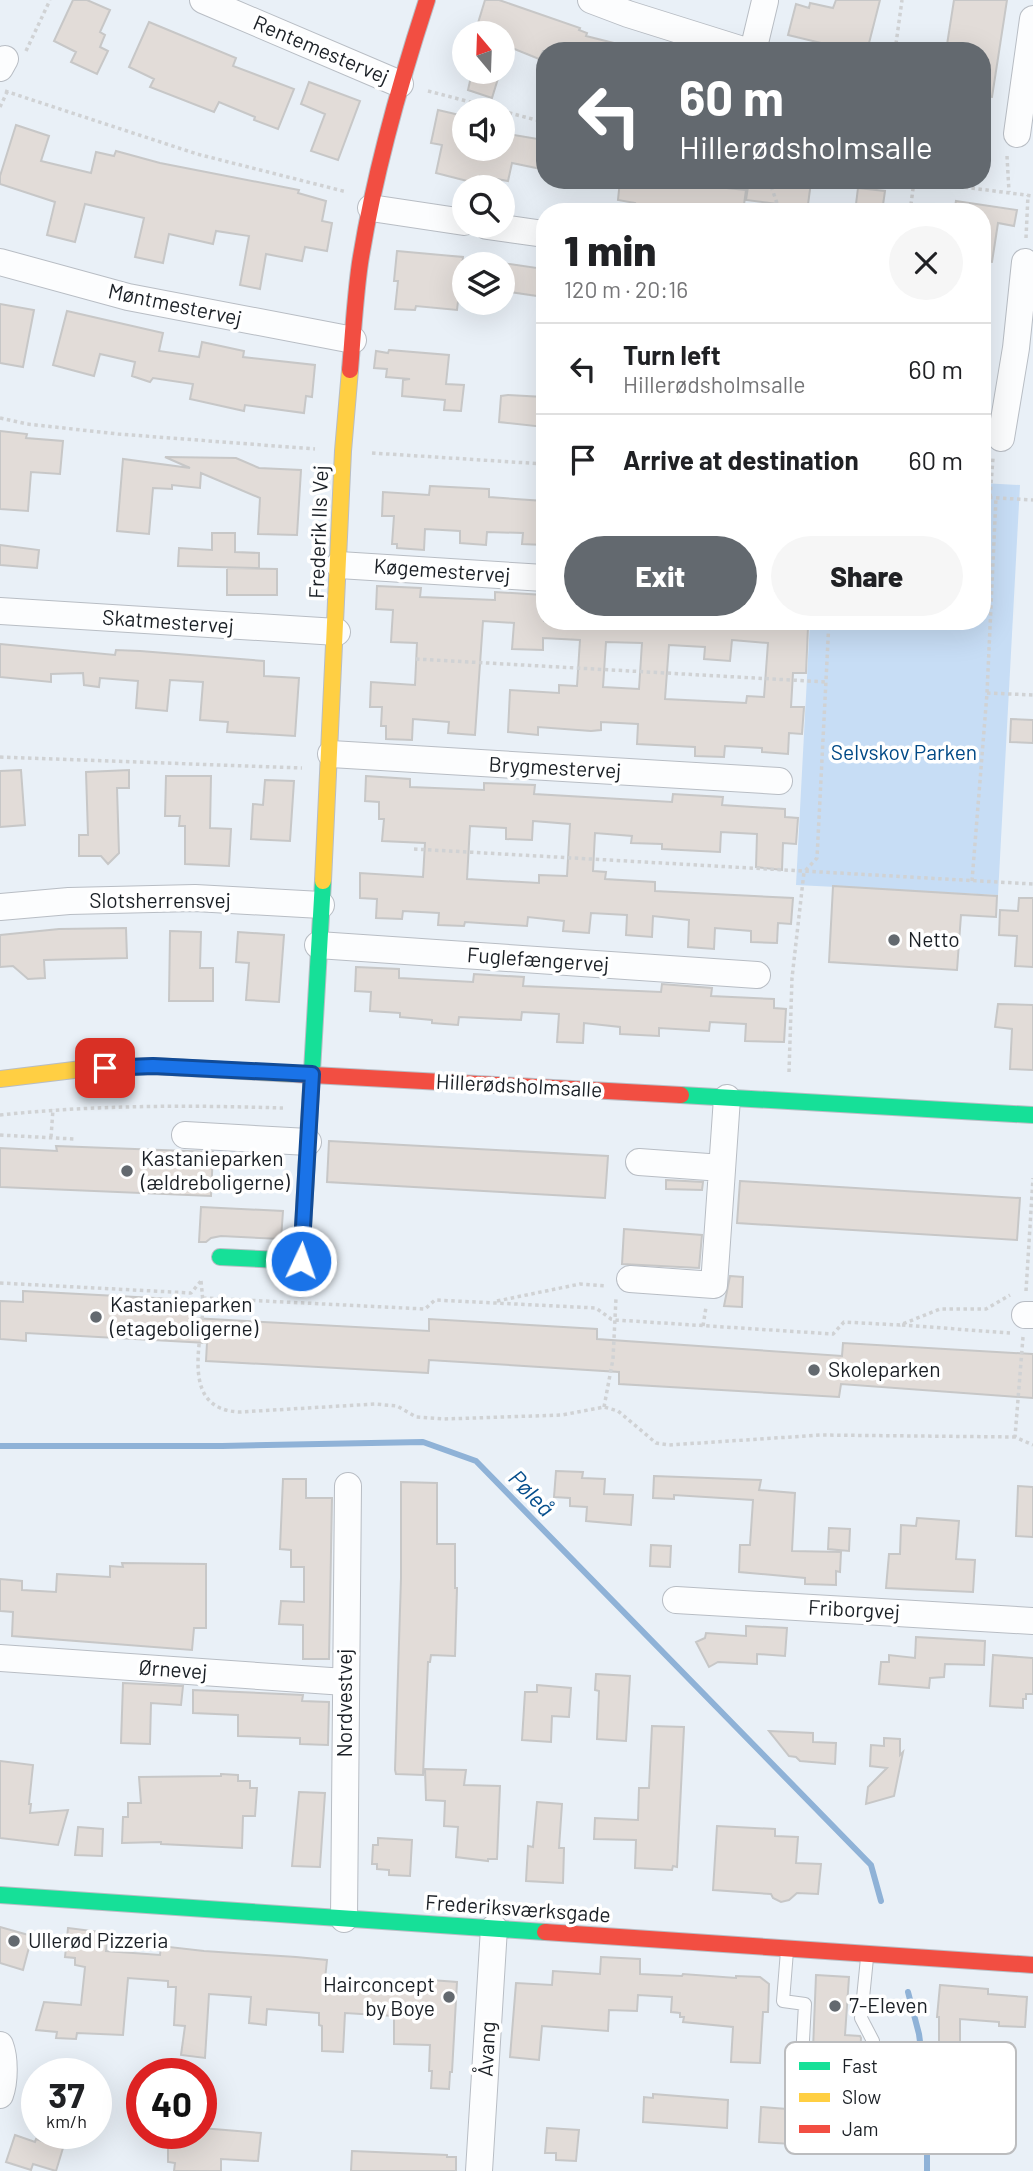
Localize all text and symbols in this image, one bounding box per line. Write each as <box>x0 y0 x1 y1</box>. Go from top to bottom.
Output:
street label: Rentemestervej <box>250 9 393 88</box>
north arrow <box>452 21 514 84</box>
map controls <box>452 21 515 315</box>
text: 60 m <box>679 67 784 126</box>
icon: left <box>564 70 655 161</box>
button: sound <box>452 98 515 161</box>
text: Hillerødsholmsalle <box>679 127 933 165</box>
button: search <box>452 175 515 238</box>
text: 1 min <box>564 224 656 274</box>
button: close <box>889 226 963 300</box>
button: layers <box>452 252 515 315</box>
text: 120 m · 20:16 <box>564 275 688 303</box>
street label: Møntmestervej <box>106 277 244 330</box>
text: Turn left <box>623 339 721 370</box>
icon: left <box>564 350 602 388</box>
text: 60 m <box>908 353 963 384</box>
text: Hillerødsholmsalle <box>623 370 806 398</box>
icon: arrive <box>564 441 602 479</box>
text: Arrive at destination <box>623 444 859 475</box>
text: 60 m <box>908 444 963 475</box>
street label: Frederik IIs Vej <box>303 465 332 599</box>
button: Exit <box>564 536 757 616</box>
button: Share <box>771 536 963 616</box>
street label: Køgemestervej <box>373 552 511 587</box>
street label: Skatmestervej <box>101 603 235 638</box>
park label: Selvskov Parken <box>831 739 977 764</box>
street label: Brygmestervej <box>488 751 622 782</box>
street label: Slotsherrensvej <box>89 887 231 912</box>
place label: Netto <box>908 926 960 951</box>
marker: Netto <box>886 932 902 948</box>
street label: Fuglefængervej <box>466 941 610 976</box>
pin <box>75 1038 135 1098</box>
icon: arrive <box>86 1049 124 1087</box>
street label: Hillerødsholmsalle <box>435 1068 603 1101</box>
place label: Kastanieparken (ældreboligerne) <box>140 1145 290 1194</box>
marker: Kastanieparken (ældreboligerne) <box>119 1163 135 1179</box>
position arrow <box>264 1224 338 1298</box>
place label: Kastanieparken (etageboligerne) <box>109 1291 259 1340</box>
marker: Kastanieparken (etageboligerne) <box>88 1309 104 1325</box>
place label: Skoleparken <box>828 1356 940 1381</box>
marker: Skoleparken <box>806 1362 822 1378</box>
water label: Pøleå <box>503 1464 561 1521</box>
street label: Friborgvej <box>807 1594 901 1623</box>
street label: Nordvestvej <box>331 1649 356 1757</box>
street label: Ørnevej <box>138 1654 208 1683</box>
street label: Frederiksværksgade <box>424 1889 612 1926</box>
place label: Ullerød Pizzeria <box>28 1927 168 1952</box>
marker: Ullerød Pizzeria <box>6 1933 22 1949</box>
place label: Hairconcept by Boye <box>323 1971 435 2020</box>
marker: Hairconcept by Boye <box>441 1989 457 2005</box>
place label: 7-Eleven <box>849 1992 928 2017</box>
marker: 7-Eleven <box>827 1998 843 2014</box>
street label: Åvang <box>472 2021 499 2077</box>
legend <box>785 2042 1016 2154</box>
text: Fast <box>842 2054 878 2077</box>
speed limit sign: 40 <box>126 2058 217 2149</box>
text: 37 <box>48 2073 85 2115</box>
text: Slow <box>842 2085 881 2108</box>
text: km/h <box>46 2110 87 2132</box>
text: Jam <box>842 2117 878 2140</box>

